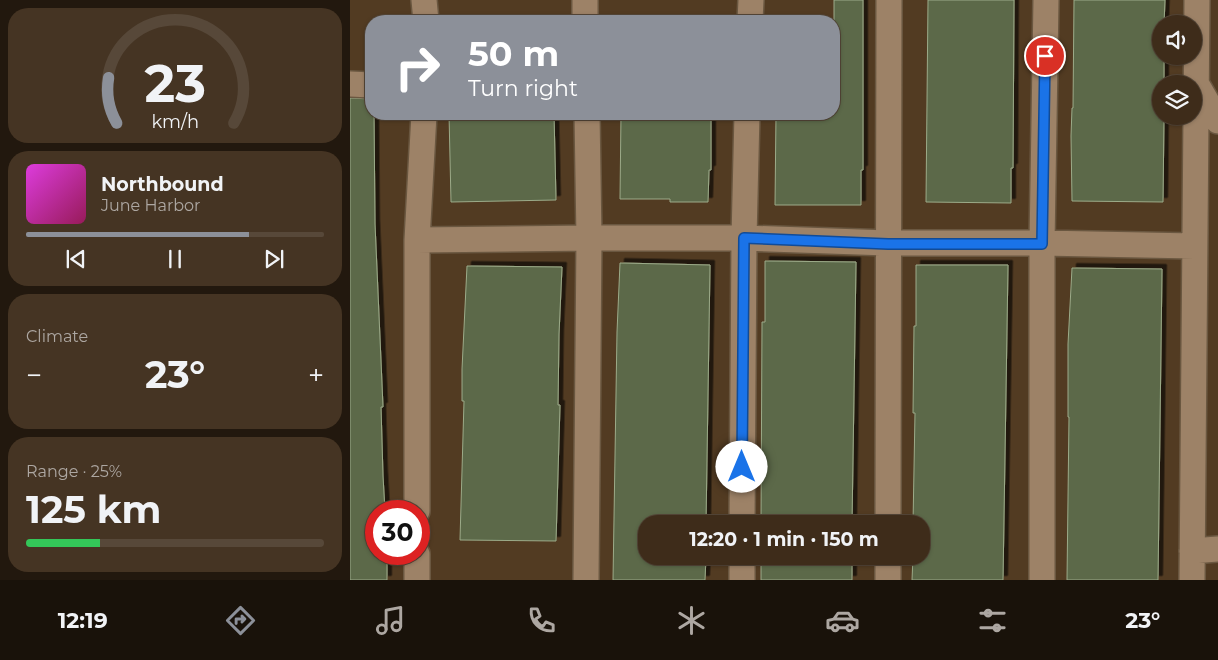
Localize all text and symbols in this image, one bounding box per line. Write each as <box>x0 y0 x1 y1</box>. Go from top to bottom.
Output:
map controls <box>1152 15 1202 125</box>
button: sound <box>1152 15 1202 65</box>
text: 50 m <box>468 32 559 75</box>
icon: right <box>385 35 450 100</box>
pin <box>1024 35 1066 77</box>
icon: arrive <box>1031 42 1059 70</box>
text: 23 <box>144 52 206 115</box>
text: Turn right <box>468 75 578 102</box>
button: layers <box>1152 75 1202 125</box>
text: km/h <box>151 111 199 132</box>
text: Northbound <box>101 173 224 196</box>
text: June Harbor <box>101 196 200 215</box>
icon: previous <box>62 245 90 273</box>
icon: pause <box>161 245 189 273</box>
icon: next <box>260 245 288 273</box>
text: Climate <box>26 327 88 346</box>
text: 23° <box>145 351 205 398</box>
text: − <box>26 358 42 392</box>
text: + <box>308 358 324 392</box>
position arrow <box>715 440 767 492</box>
text: Range · 25% <box>26 462 122 481</box>
text: 125 km <box>26 486 161 533</box>
speed limit sign: 30 <box>365 500 430 565</box>
text: 12:20 · 1 min · 150 m <box>689 528 879 551</box>
icon: directions <box>223 603 258 638</box>
icon: music <box>373 603 408 638</box>
icon: phone <box>524 603 559 638</box>
icon: climate <box>674 603 709 638</box>
icon: car <box>825 603 860 638</box>
icon: filters <box>975 603 1010 638</box>
text: 12:19 <box>58 607 108 634</box>
text: 23° <box>1125 607 1160 634</box>

